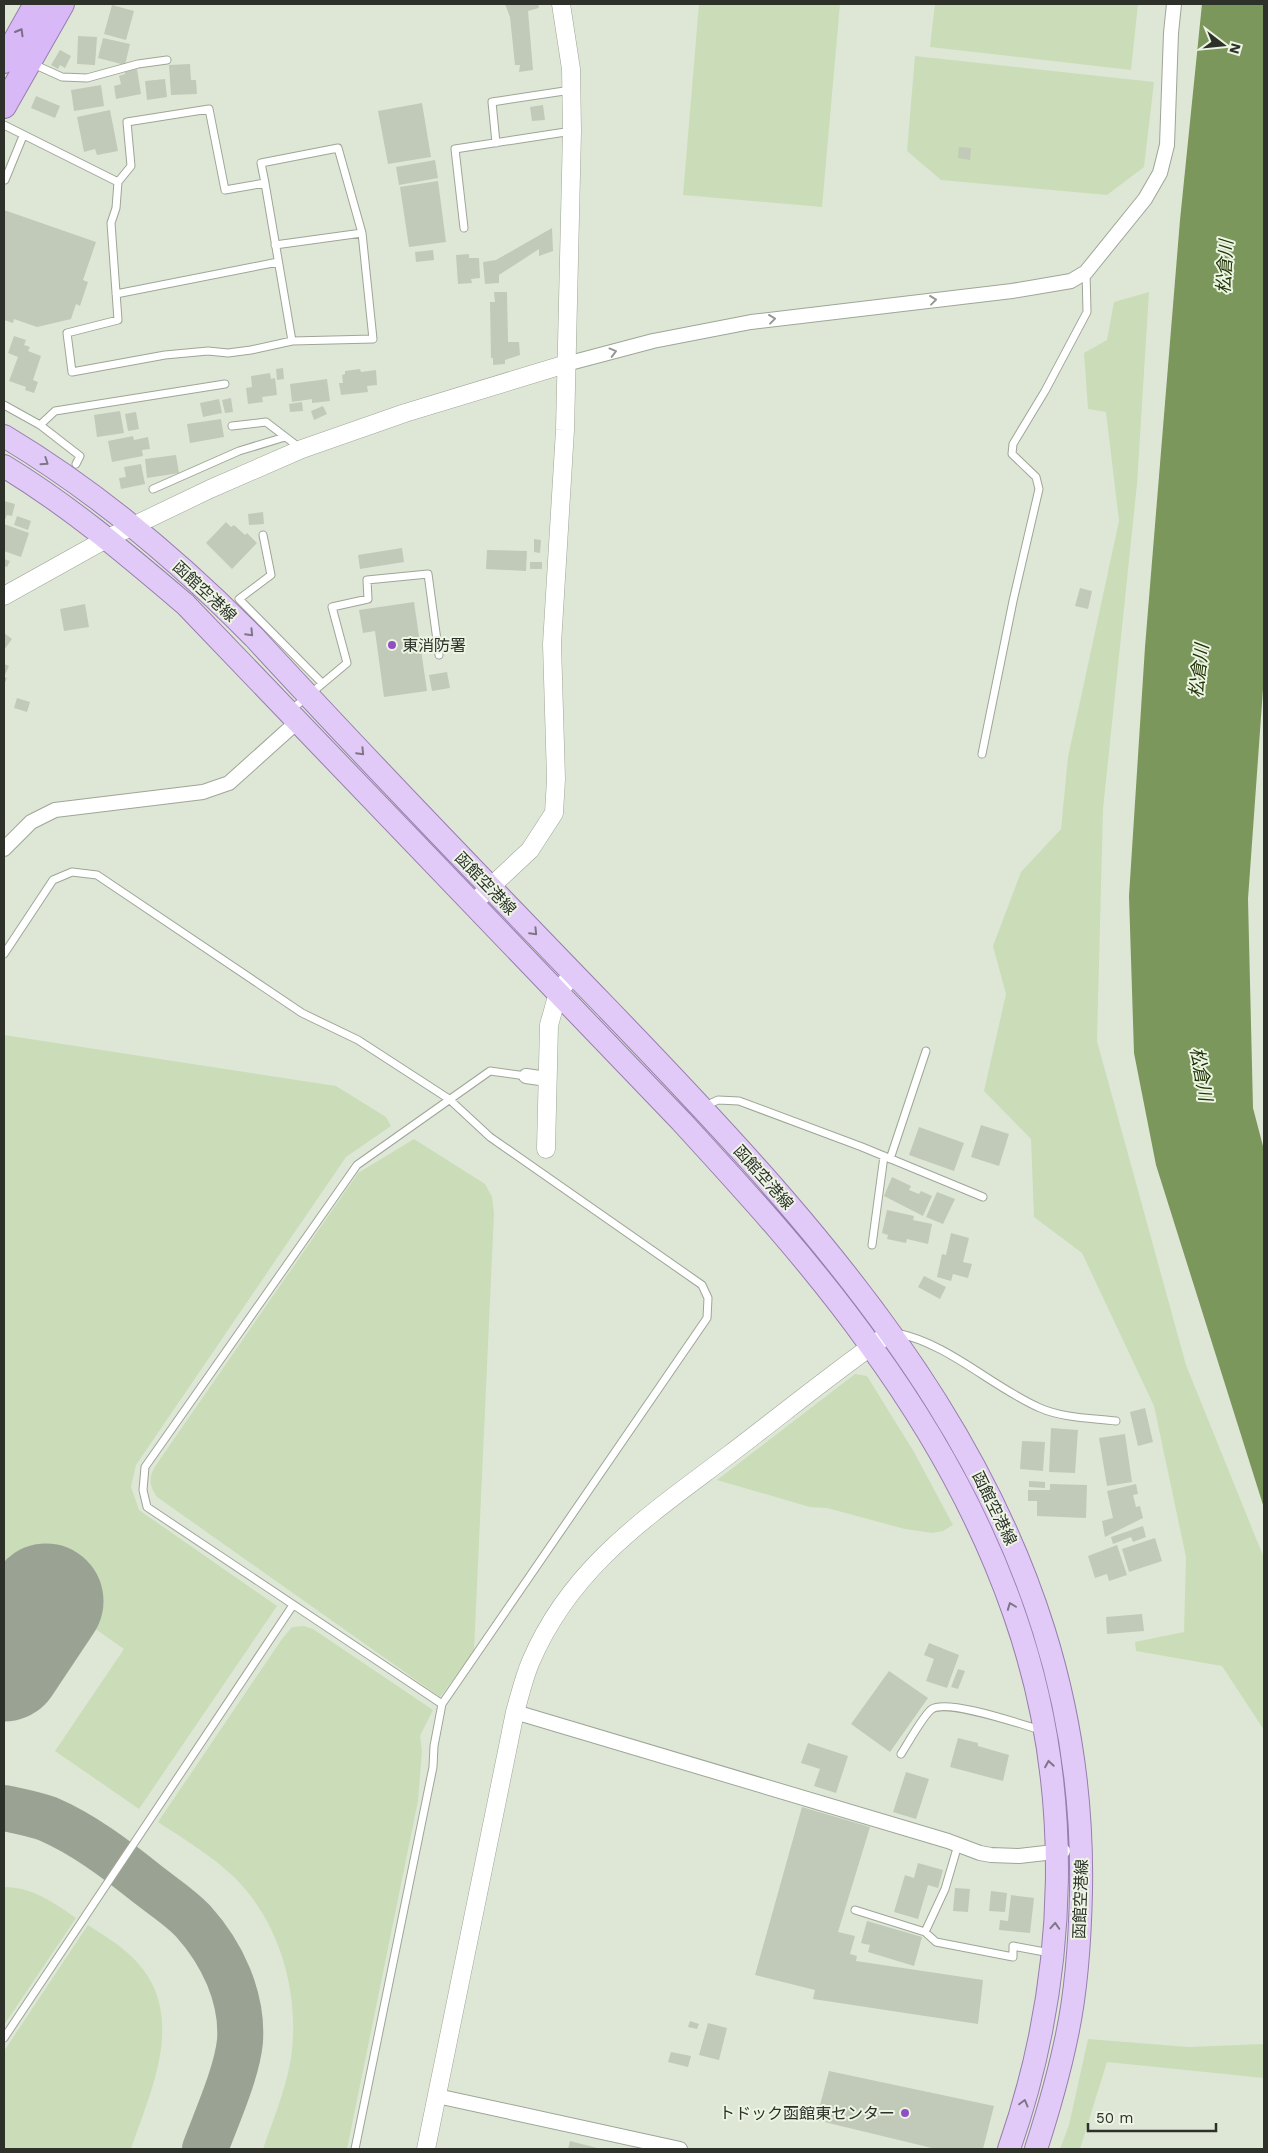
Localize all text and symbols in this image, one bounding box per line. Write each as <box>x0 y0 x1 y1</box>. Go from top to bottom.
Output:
north arrow <box>1198 20 1248 70</box>
one-way arrow <box>14 29 24 38</box>
text: N <box>1226 41 1245 56</box>
water label: 松倉川 <box>1213 237 1237 294</box>
one-way arrow <box>930 295 938 306</box>
one-way arrow <box>768 314 776 325</box>
one-way arrow <box>608 347 616 357</box>
one-way arrow <box>39 456 49 465</box>
street label: 函館空港線 <box>169 557 240 626</box>
one-way arrow <box>244 628 253 637</box>
place label: 東消防署 <box>402 636 466 655</box>
marker: 東消防署 <box>386 639 398 651</box>
water label: 松倉川 <box>1185 641 1212 699</box>
one-way arrow <box>355 746 364 755</box>
street label: 函館空港線 <box>451 848 520 919</box>
one-way arrow <box>528 927 537 936</box>
water label: 松倉川 <box>1186 1046 1217 1104</box>
street label: 函館空港線 <box>730 1141 797 1213</box>
street label: 函館空港線 <box>968 1468 1021 1548</box>
one-way arrow <box>1007 1602 1018 1611</box>
one-way arrow <box>1045 1760 1055 1768</box>
street label: 函館空港線 <box>1070 1859 1091 1939</box>
one-way arrow <box>1050 1922 1061 1930</box>
one-way arrow <box>1018 2098 1029 2107</box>
scale bar <box>1088 2100 1216 2132</box>
place label: トドック函館東センター <box>719 2104 895 2123</box>
marker: トドック函館東センター <box>899 2107 911 2119</box>
text: 50 m <box>1096 2109 1133 2127</box>

